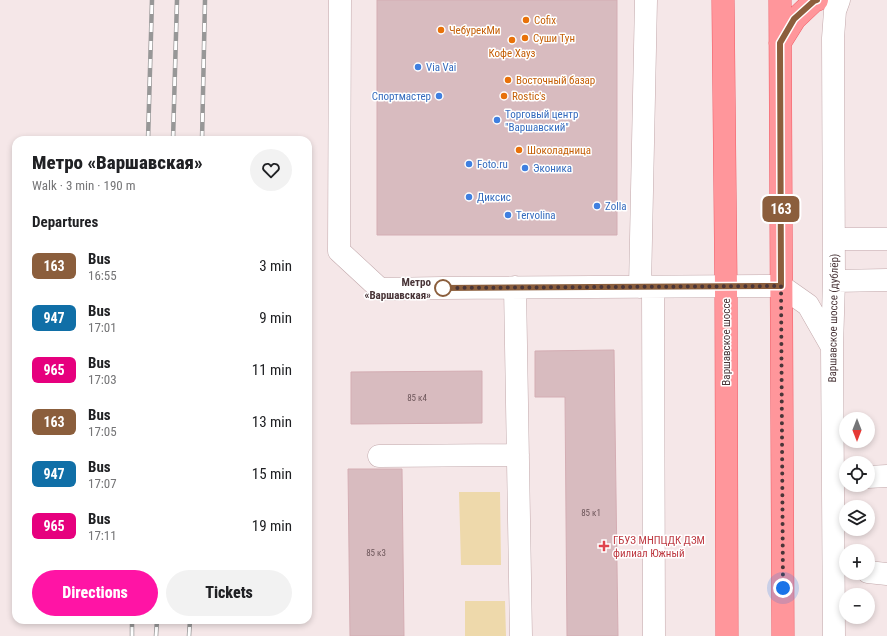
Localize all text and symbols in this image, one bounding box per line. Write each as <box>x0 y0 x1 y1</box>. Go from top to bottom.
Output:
place label: Cofix <box>534 14 556 27</box>
marker: Cofix <box>521 15 531 25</box>
place label: ЧебурекМи <box>449 24 500 37</box>
marker: ЧебурекМи <box>436 25 446 35</box>
place label: Суши Тун <box>533 32 575 45</box>
marker: Суши Тун <box>520 33 530 43</box>
marker: Кофе Хауз <box>507 35 517 45</box>
place label: Кофе Хауз <box>489 47 536 60</box>
place label: Via Vai <box>426 61 456 74</box>
marker: Via Vai <box>413 62 423 72</box>
place label: Восточный базар <box>516 74 595 87</box>
marker: Восточный базар <box>503 75 513 85</box>
place label: Спортмастер <box>372 90 431 103</box>
place label: Rostic's <box>512 90 546 103</box>
marker: Спортмастер <box>434 91 444 101</box>
marker: Rostic's <box>499 91 509 101</box>
place label: Торговый центр "Варшавский" <box>505 108 578 134</box>
marker: Торговый центр "Варшавский" <box>492 115 502 125</box>
place label: Шоколадница <box>527 144 591 157</box>
marker: Шоколадница <box>514 145 524 155</box>
button: heart <box>250 149 292 191</box>
text: Метро «Варшавская» <box>32 151 203 174</box>
place label: Foto.ru <box>477 158 508 171</box>
marker: Foto.ru <box>464 159 474 169</box>
place label: Эконика <box>533 162 572 175</box>
marker: Эконика <box>520 163 530 173</box>
text: Walk · 3 min · 190 m <box>32 178 136 193</box>
place label: Диксис <box>477 191 511 204</box>
marker: Диксис <box>464 192 474 202</box>
line badge: 163 <box>758 196 804 222</box>
place label: Zolla <box>605 200 626 213</box>
marker: Zolla <box>592 201 602 211</box>
text: 163 <box>770 201 792 217</box>
place label: Tervolina <box>516 209 556 222</box>
marker: Tervolina <box>503 210 513 220</box>
text: Departures <box>32 213 98 231</box>
text: Bus <box>88 250 111 268</box>
street label: Варшавское шоссе (дублёр) <box>826 254 841 383</box>
text: 3 min <box>259 257 292 275</box>
text: 163 <box>43 258 65 274</box>
text: 16:55 <box>88 268 117 283</box>
place label: Метро «Варшавская» <box>365 276 432 302</box>
marker: Метро «Варшавская» <box>434 279 452 297</box>
street label: Варшавское шоссе <box>720 298 733 386</box>
text: Bus <box>88 302 111 320</box>
text: 9 min <box>259 309 292 327</box>
text: 947 <box>43 310 65 326</box>
text: 17:01 <box>88 320 117 335</box>
text: Bus <box>88 354 111 372</box>
text: 11 min <box>252 361 292 379</box>
text: 965 <box>43 362 65 378</box>
text: 17:03 <box>88 372 117 387</box>
house number: 85 к4 <box>407 393 427 403</box>
text: Bus <box>88 406 111 424</box>
north arrow <box>839 412 875 448</box>
map controls <box>839 412 875 624</box>
text: 13 min <box>252 413 292 431</box>
text: 163 <box>43 414 65 430</box>
text: 17:05 <box>88 424 117 439</box>
button: locate <box>839 456 875 492</box>
text: Bus <box>88 458 111 476</box>
text: 15 min <box>252 465 292 483</box>
text: 947 <box>43 466 65 482</box>
text: 17:07 <box>88 476 117 491</box>
button: layers <box>839 500 875 536</box>
house number: 85 к1 <box>581 508 601 518</box>
text: Bus <box>88 510 111 528</box>
text: 19 min <box>252 517 292 535</box>
text: 965 <box>43 518 65 534</box>
text: 17:11 <box>88 528 117 543</box>
place label: ГБУЗ МНПЦДК ДЗМ филиал Южный <box>613 534 705 560</box>
marker: ГБУЗ МНПЦДК ДЗМ филиал Южный <box>598 540 610 552</box>
button: + <box>839 544 875 580</box>
house number: 85 к3 <box>366 548 386 558</box>
button: Directions <box>32 570 158 616</box>
button: Tickets <box>166 570 292 616</box>
your location <box>773 578 793 598</box>
button: − <box>839 588 875 624</box>

